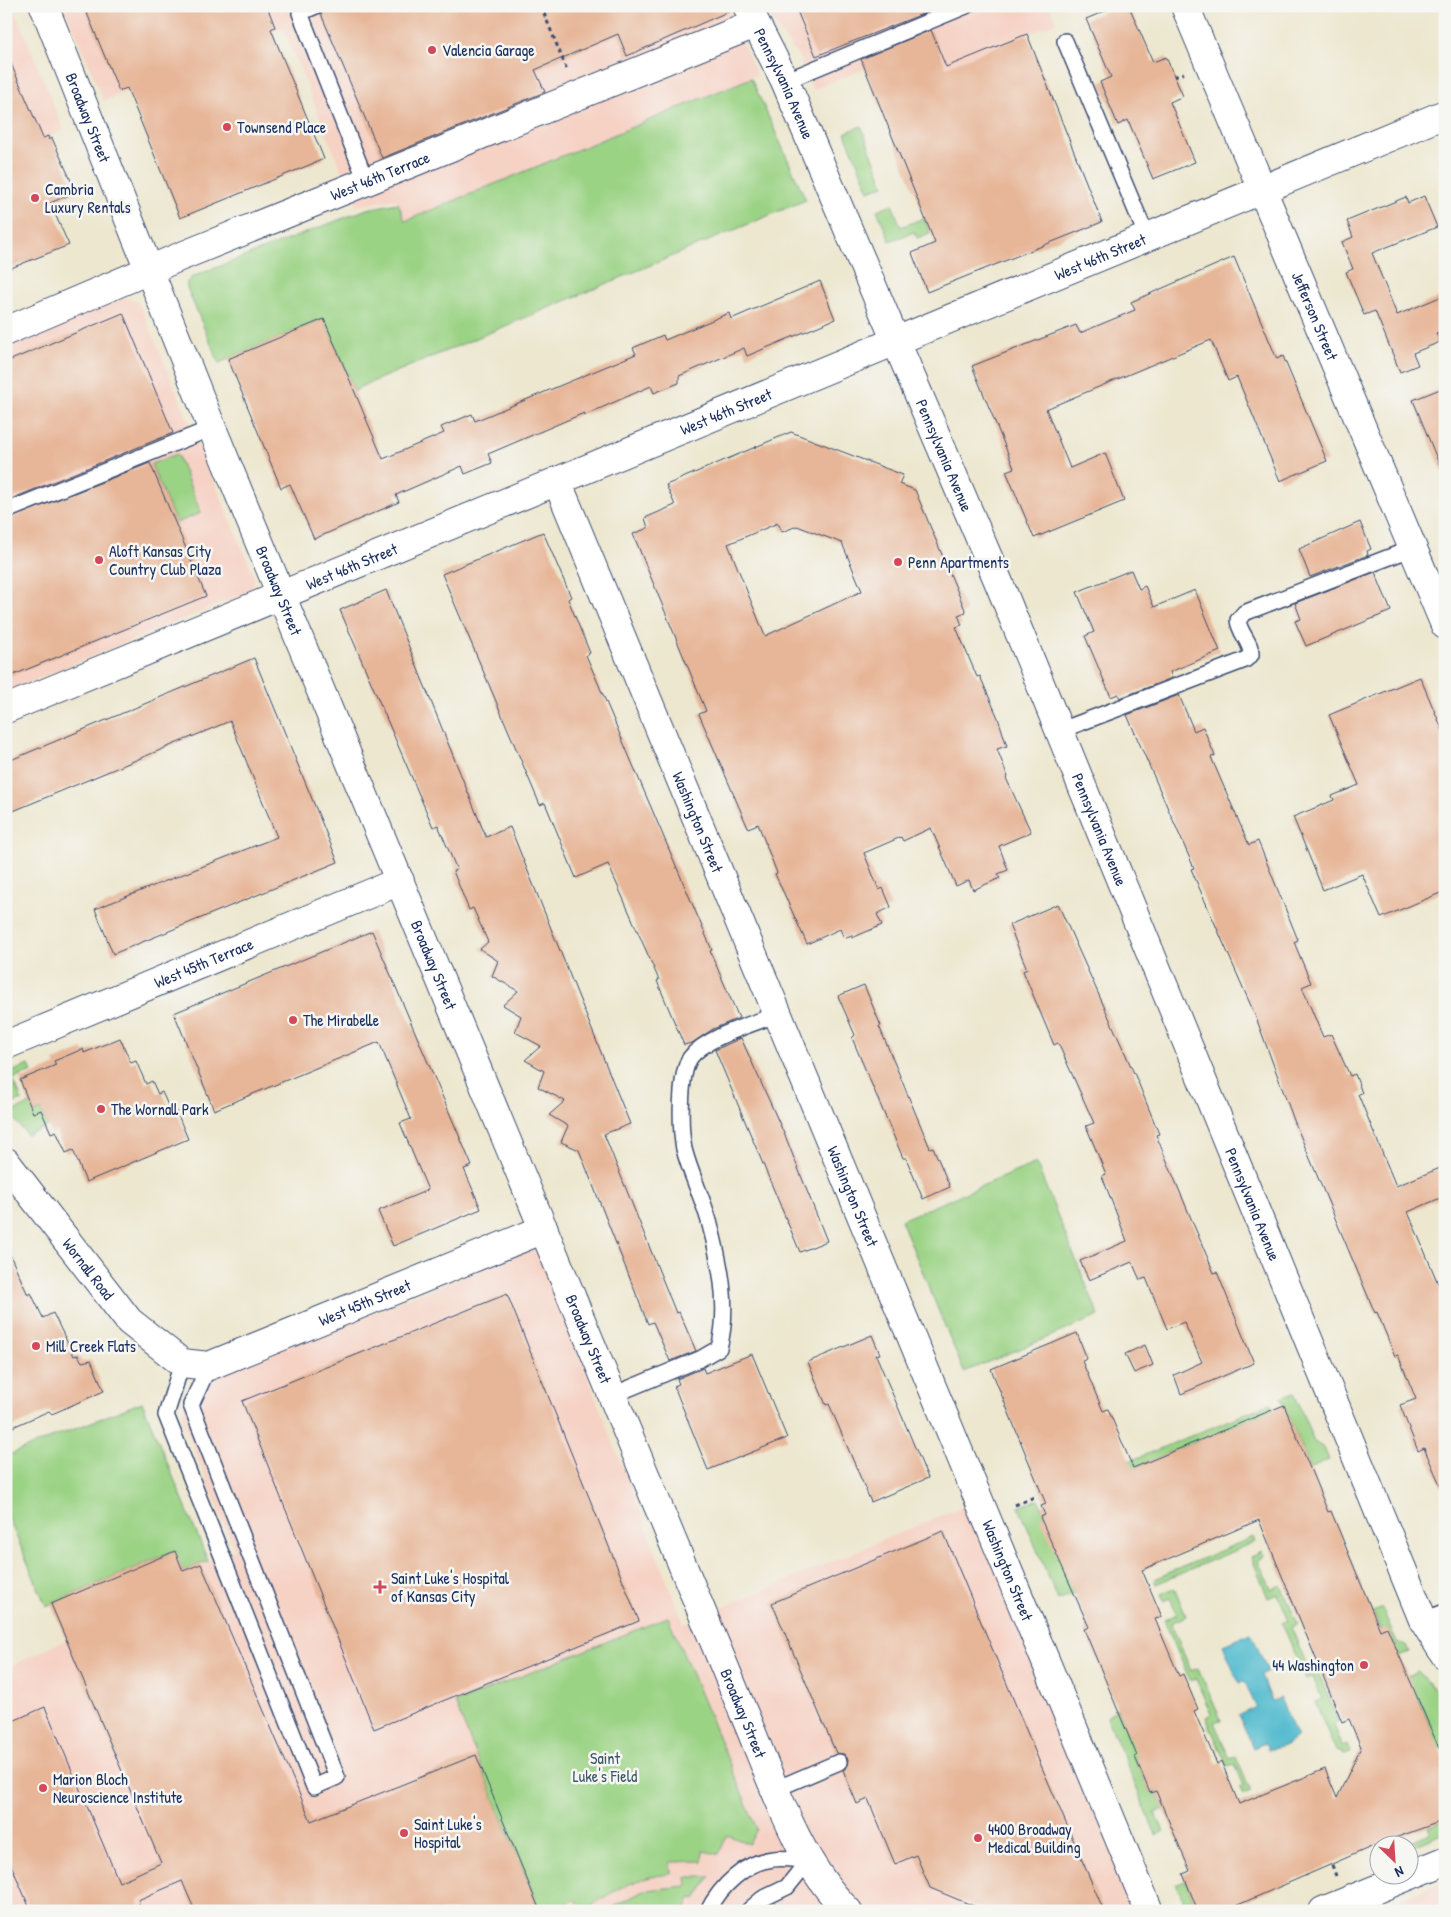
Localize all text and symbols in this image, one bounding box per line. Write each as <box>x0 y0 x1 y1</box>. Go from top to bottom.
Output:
street label: Pennsylvania Avenue <box>749 24 820 143</box>
place label: Valencia Garage <box>442 39 535 61</box>
marker: Valencia Garage <box>426 44 438 56</box>
street label: Broadway Street <box>61 69 116 166</box>
place label: Townsend Place <box>237 116 327 138</box>
marker: Townsend Place <box>221 121 233 133</box>
street label: West 46th Terrace <box>327 146 433 206</box>
place label: Cambria Luxury Rentals <box>45 178 131 218</box>
marker: Cambria Luxury Rentals <box>29 192 41 204</box>
street label: West 46th Street <box>1051 228 1150 285</box>
street label: Jefferson Street <box>1287 268 1344 364</box>
street label: West 46th Street <box>677 382 775 440</box>
street label: Pennsylvania Avenue <box>911 396 978 515</box>
street label: West 46th Street <box>302 537 401 595</box>
place label: Aloft Kansas City Country Club Plaza <box>109 540 221 580</box>
street label: Broadway Street <box>251 542 308 639</box>
place label: Penn Apartments <box>908 551 1009 573</box>
marker: Aloft Kansas City Country Club Plaza <box>93 554 105 566</box>
marker: Penn Apartments <box>892 556 904 568</box>
street label: Washington Street <box>667 768 729 876</box>
street label: Pennsylvania Avenue <box>1067 770 1133 890</box>
street label: Broadway Street <box>406 917 463 1013</box>
street label: West 45th Terrace <box>151 932 257 993</box>
place label: The Mirabelle <box>303 1009 380 1031</box>
marker: The Mirabelle <box>287 1014 299 1026</box>
place label: The Wornall Park <box>111 1098 209 1120</box>
marker: The Wornall Park <box>95 1103 107 1115</box>
street label: Washington Street <box>822 1142 884 1250</box>
street label: Pennsylvania Avenue <box>1220 1145 1286 1264</box>
street label: Wornall Road <box>58 1233 120 1304</box>
street label: West 45th Street <box>315 1273 414 1331</box>
street label: Broadway Street <box>561 1291 617 1387</box>
place label: Mill Creek Flats <box>46 1335 136 1357</box>
marker: Mill Creek Flats <box>30 1340 42 1352</box>
street label: Washington Street <box>977 1517 1039 1625</box>
place label: Saint Luke's Hospital of Kansas City <box>391 1567 510 1607</box>
marker: Saint Luke's Hospital of Kansas City <box>373 1580 387 1594</box>
place label: 44 Washington <box>1272 1654 1354 1676</box>
marker: 44 Washington <box>1358 1659 1370 1671</box>
street label: Broadway Street <box>715 1665 772 1761</box>
park label: Saint Luke's Field <box>573 1747 637 1787</box>
place label: Marion Bloch Neuroscience Institute <box>53 1768 183 1808</box>
marker: Marion Bloch Neuroscience Institute <box>37 1782 49 1794</box>
place label: Saint Luke's Hospital <box>414 1813 482 1853</box>
place label: 4400 Broadway Medical Building <box>988 1818 1081 1858</box>
marker: Saint Luke's Hospital <box>398 1827 410 1839</box>
marker: 4400 Broadway Medical Building <box>972 1832 984 1844</box>
north arrow <box>1368 1834 1418 1884</box>
text: N <box>1392 1862 1407 1883</box>

